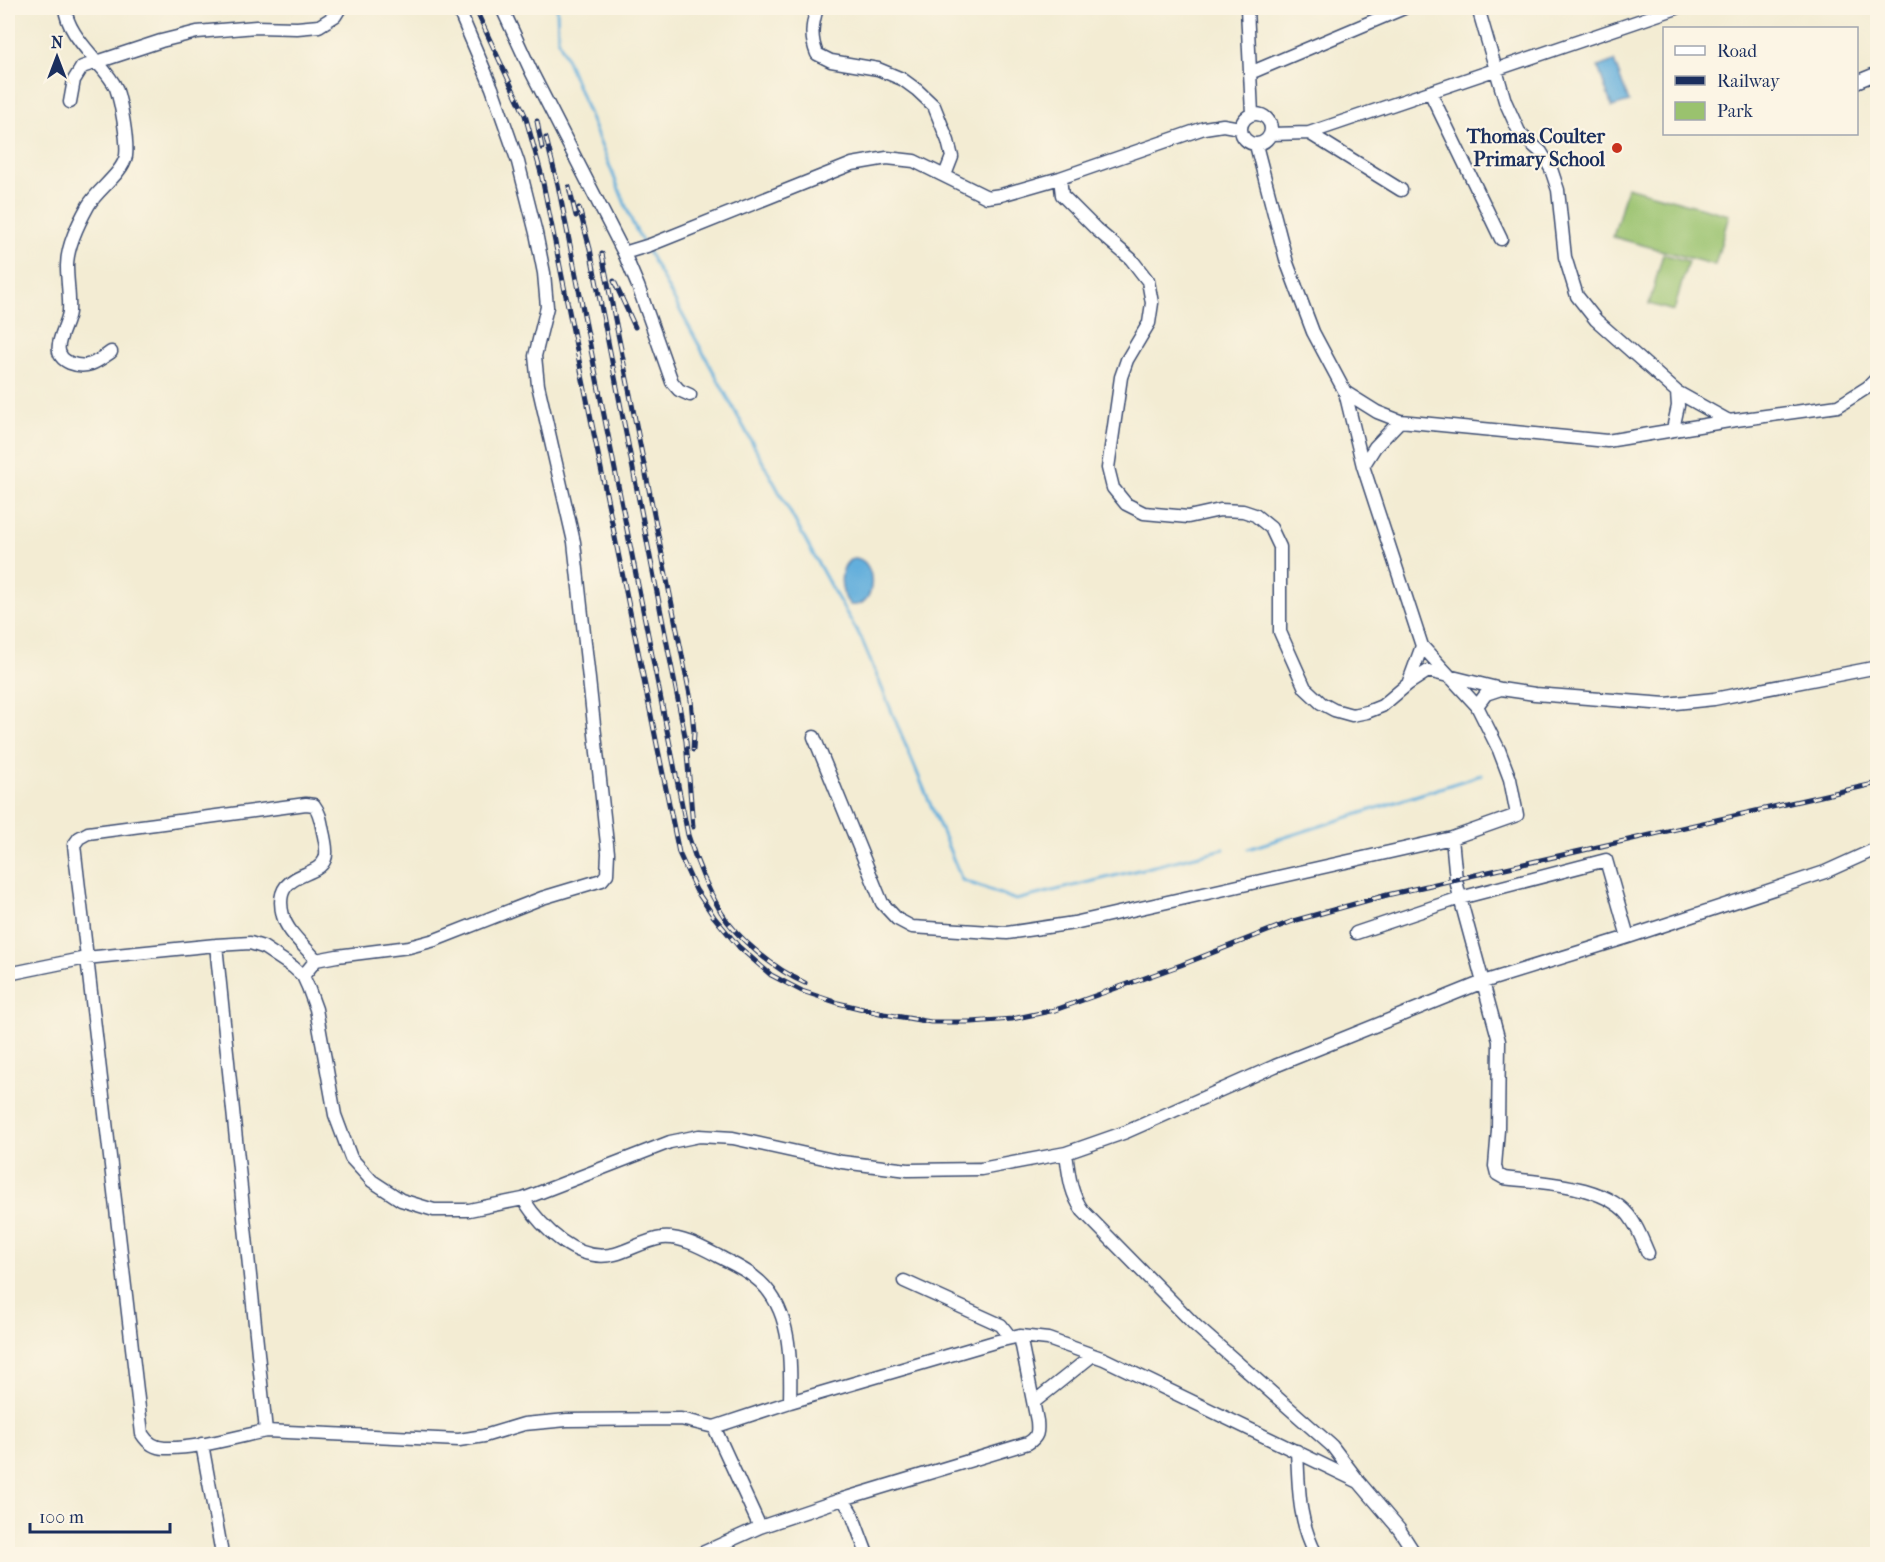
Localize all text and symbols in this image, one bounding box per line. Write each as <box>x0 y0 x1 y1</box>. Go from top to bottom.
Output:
north arrow <box>27 27 87 87</box>
legend <box>1663 27 1858 135</box>
text: N <box>51 33 64 52</box>
text: Road <box>1717 41 1757 62</box>
text: Railway <box>1717 71 1781 92</box>
text: Park <box>1717 101 1754 122</box>
place label: Thomas Coulter Primary School <box>1466 125 1605 171</box>
marker: Thomas Coulter Primary School <box>1610 141 1624 155</box>
scale bar <box>30 1496 170 1534</box>
text: 100 m <box>39 1507 84 1528</box>

